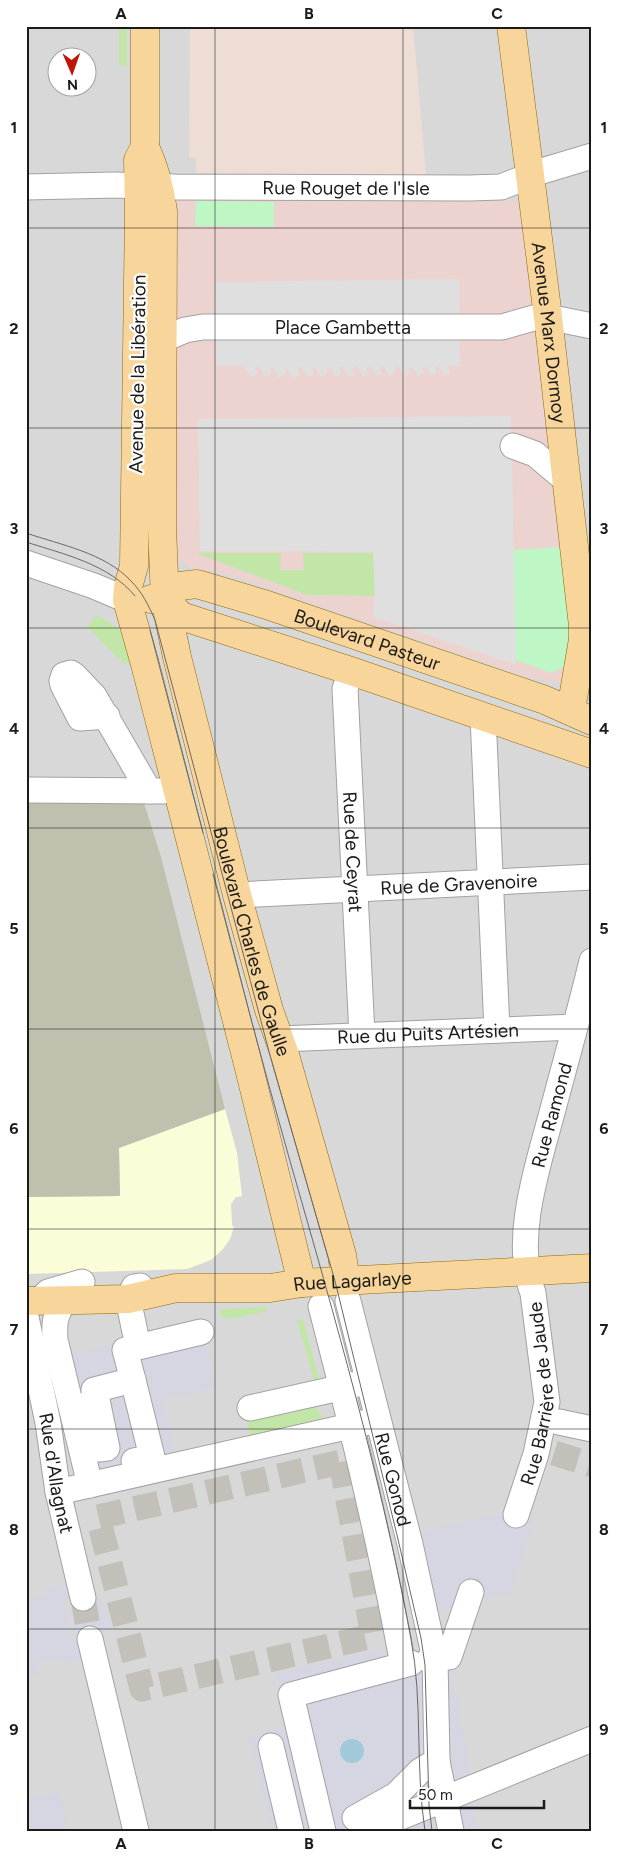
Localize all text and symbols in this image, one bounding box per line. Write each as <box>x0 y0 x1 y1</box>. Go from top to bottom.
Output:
text: A <box>115 4 127 23</box>
text: B <box>304 4 314 23</box>
text: C <box>491 4 503 23</box>
north arrow <box>48 48 98 98</box>
text: N <box>67 76 78 93</box>
text: 1 <box>11 118 17 137</box>
text: 1 <box>601 118 607 137</box>
street label: Rue Rouget de l'Isle <box>262 176 430 200</box>
street label: Avenue Marx Dormoy <box>527 241 571 425</box>
street label: Avenue de la Libération <box>124 274 151 474</box>
street label: Place Gambetta <box>275 316 411 339</box>
text: 2 <box>9 319 19 338</box>
text: 2 <box>599 319 609 338</box>
text: 3 <box>10 519 19 538</box>
text: 3 <box>600 519 609 538</box>
street label: Boulevard Pasteur <box>291 604 444 676</box>
text: 4 <box>9 719 19 738</box>
text: 4 <box>599 719 609 738</box>
street label: Rue de Ceyrat <box>338 791 367 913</box>
street label: Boulevard Charles de Gaulle <box>208 824 295 1059</box>
street label: Rue de Gravenoire <box>380 869 538 900</box>
text: 5 <box>9 919 19 938</box>
text: 5 <box>599 919 609 938</box>
street label: Rue du Puits Artésien <box>337 1018 519 1049</box>
street label: Rue Ramond <box>527 1060 577 1170</box>
text: 6 <box>9 1119 19 1138</box>
text: 6 <box>599 1119 609 1138</box>
street label: Rue Lagarlaye <box>292 1266 412 1296</box>
street label: Rue Barrière de Jaude <box>516 1301 559 1488</box>
text: 7 <box>10 1320 19 1339</box>
text: 7 <box>600 1320 609 1339</box>
street label: Rue d'Allagnat <box>34 1411 78 1536</box>
street label: Rue Gonod <box>370 1430 416 1529</box>
text: 8 <box>9 1520 19 1539</box>
text: 8 <box>599 1520 609 1539</box>
text: 9 <box>9 1720 19 1739</box>
text: 9 <box>599 1720 609 1739</box>
scale bar <box>410 1777 544 1809</box>
text: 50 m <box>418 1786 453 1804</box>
text: A <box>115 1834 127 1853</box>
text: B <box>304 1834 314 1853</box>
text: C <box>491 1834 503 1853</box>

